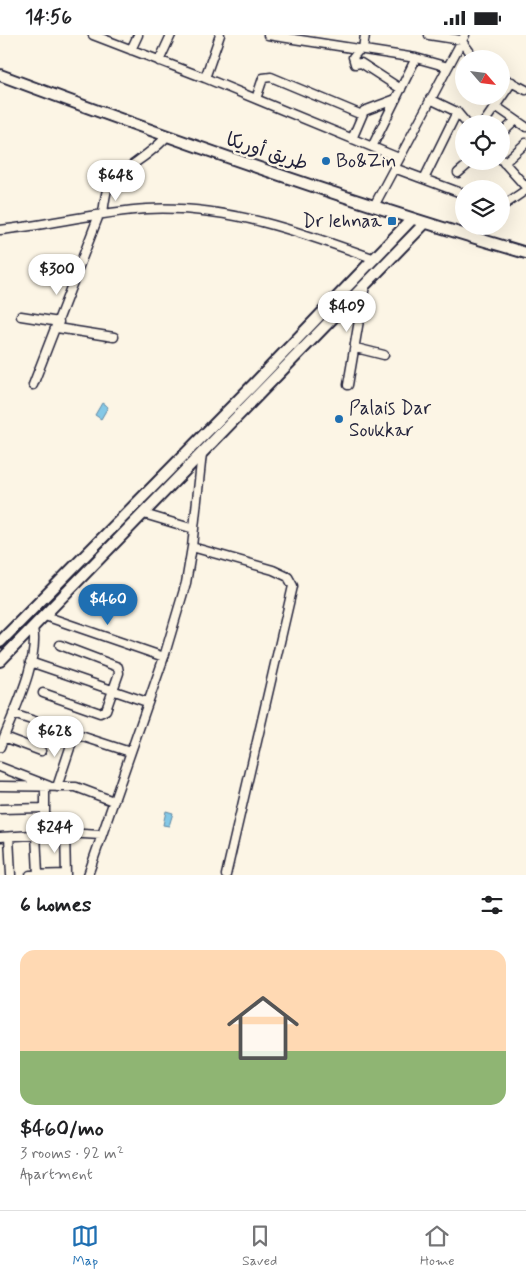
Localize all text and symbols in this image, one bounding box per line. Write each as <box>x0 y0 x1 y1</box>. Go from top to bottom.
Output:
text: 14:56 <box>25 5 72 30</box>
north arrow <box>455 50 510 105</box>
map controls <box>455 50 510 235</box>
button: locate <box>455 115 510 170</box>
street label: طريق أوريكا <box>223 127 311 177</box>
place label: Bo&Zin <box>336 149 396 174</box>
marker: Bo&Zin <box>320 155 332 167</box>
pin: $648 <box>86 159 146 202</box>
text: $648 <box>98 165 134 186</box>
button: layers <box>455 180 510 235</box>
place label: Dr lehnaa <box>302 209 383 234</box>
marker: Dr lehnaa <box>386 215 398 227</box>
pin: $300 <box>27 253 87 296</box>
text: $300 <box>39 259 75 280</box>
pin: $409 <box>317 291 377 333</box>
text: $409 <box>329 296 365 317</box>
place label: Palais Dar Soukkar <box>349 396 431 443</box>
marker: Palais Dar Soukkar <box>333 413 345 425</box>
pin: $460 <box>78 583 138 626</box>
text: $460 <box>89 589 127 610</box>
pin: $628 <box>25 715 85 758</box>
text: $628 <box>38 721 72 742</box>
pin: $244 <box>25 811 85 854</box>
text: $244 <box>37 817 73 838</box>
text: 6 homes <box>20 891 91 919</box>
icon: filters <box>478 891 506 919</box>
icon: home <box>218 983 308 1073</box>
text: $460/mo <box>20 1115 104 1143</box>
text: 3 rooms · 92 m² <box>20 1143 124 1164</box>
text: Apartment <box>20 1164 93 1185</box>
tab: Map <box>71 1222 99 1270</box>
tab: Saved <box>242 1222 277 1270</box>
tab: Home <box>420 1222 455 1270</box>

